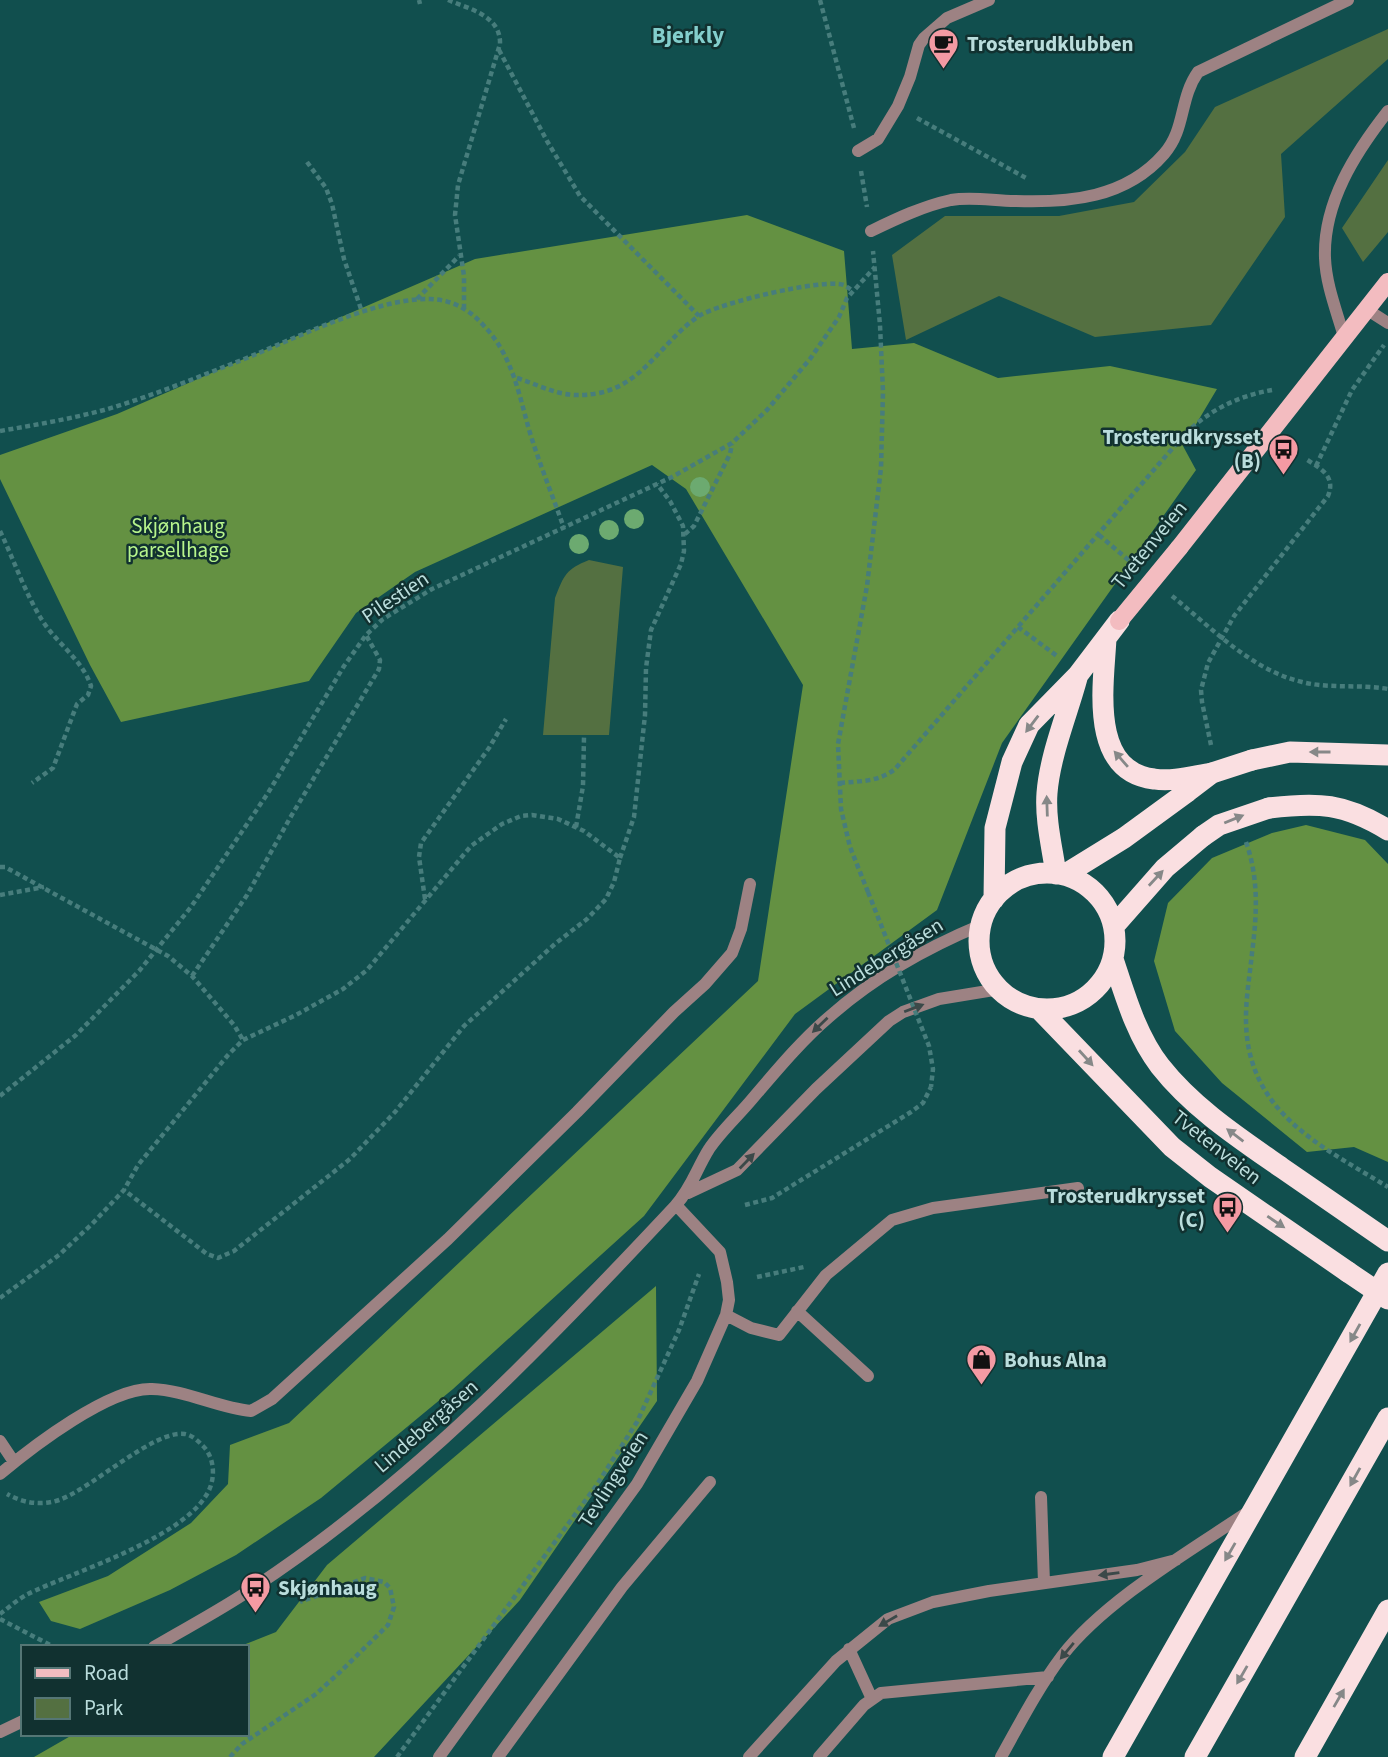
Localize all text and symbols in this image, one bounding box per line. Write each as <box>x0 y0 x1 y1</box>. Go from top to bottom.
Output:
district label: Bjerkly <box>652 19 724 52</box>
cafe icon: Trosterudklubben <box>927 27 961 71</box>
place label: Trosterudklubben <box>967 29 1134 59</box>
place label: Trosterudkrysset (B) <box>1102 422 1261 476</box>
bus stop icon: Trosterudkrysset (B) <box>1267 432 1301 476</box>
street label: Tvetenveien <box>1104 494 1194 596</box>
park label: Skjønhaug parsellhage <box>127 511 229 565</box>
street label: Pilestien <box>355 563 435 631</box>
one-way arrow <box>1025 715 1039 734</box>
one-way arrow <box>1309 746 1331 758</box>
one-way arrow <box>1113 750 1128 768</box>
one-way arrow <box>1042 795 1053 817</box>
one-way arrow <box>1224 813 1245 824</box>
one-way arrow <box>1148 869 1164 887</box>
street label: Lindebergåsen <box>823 910 949 1004</box>
one-way arrow <box>903 1002 924 1013</box>
one-way arrow <box>812 1017 829 1033</box>
one-way arrow <box>1078 1049 1094 1067</box>
street label: Tvetenveien <box>1166 1102 1268 1192</box>
one-way arrow <box>1226 1129 1244 1143</box>
one-way arrow <box>738 1152 755 1169</box>
place label: Trosterudkrysset (C) <box>1046 1181 1205 1235</box>
bus stop icon: Trosterudkrysset (C) <box>1211 1191 1245 1235</box>
one-way arrow <box>1267 1215 1285 1229</box>
one-way arrow <box>1349 1323 1361 1343</box>
shop icon: Bohus Alna <box>964 1343 998 1387</box>
place label: Bohus Alna <box>1004 1345 1107 1375</box>
street label: Lindebergåsen <box>367 1372 485 1480</box>
street label: Tevlingveien <box>570 1425 656 1533</box>
one-way arrow <box>1348 1468 1361 1487</box>
one-way arrow <box>1224 1543 1236 1562</box>
one-way arrow <box>1098 1569 1120 1580</box>
bus stop icon: Skjønhaug <box>238 1571 272 1615</box>
place label: Skjønhaug <box>278 1573 377 1603</box>
one-way arrow <box>879 1615 898 1627</box>
one-way arrow <box>1059 1642 1075 1660</box>
legend <box>21 1645 248 1736</box>
text: Road <box>84 1658 129 1688</box>
one-way arrow <box>1236 1665 1248 1685</box>
one-way arrow <box>1333 1688 1345 1708</box>
text: Park <box>84 1693 124 1723</box>

